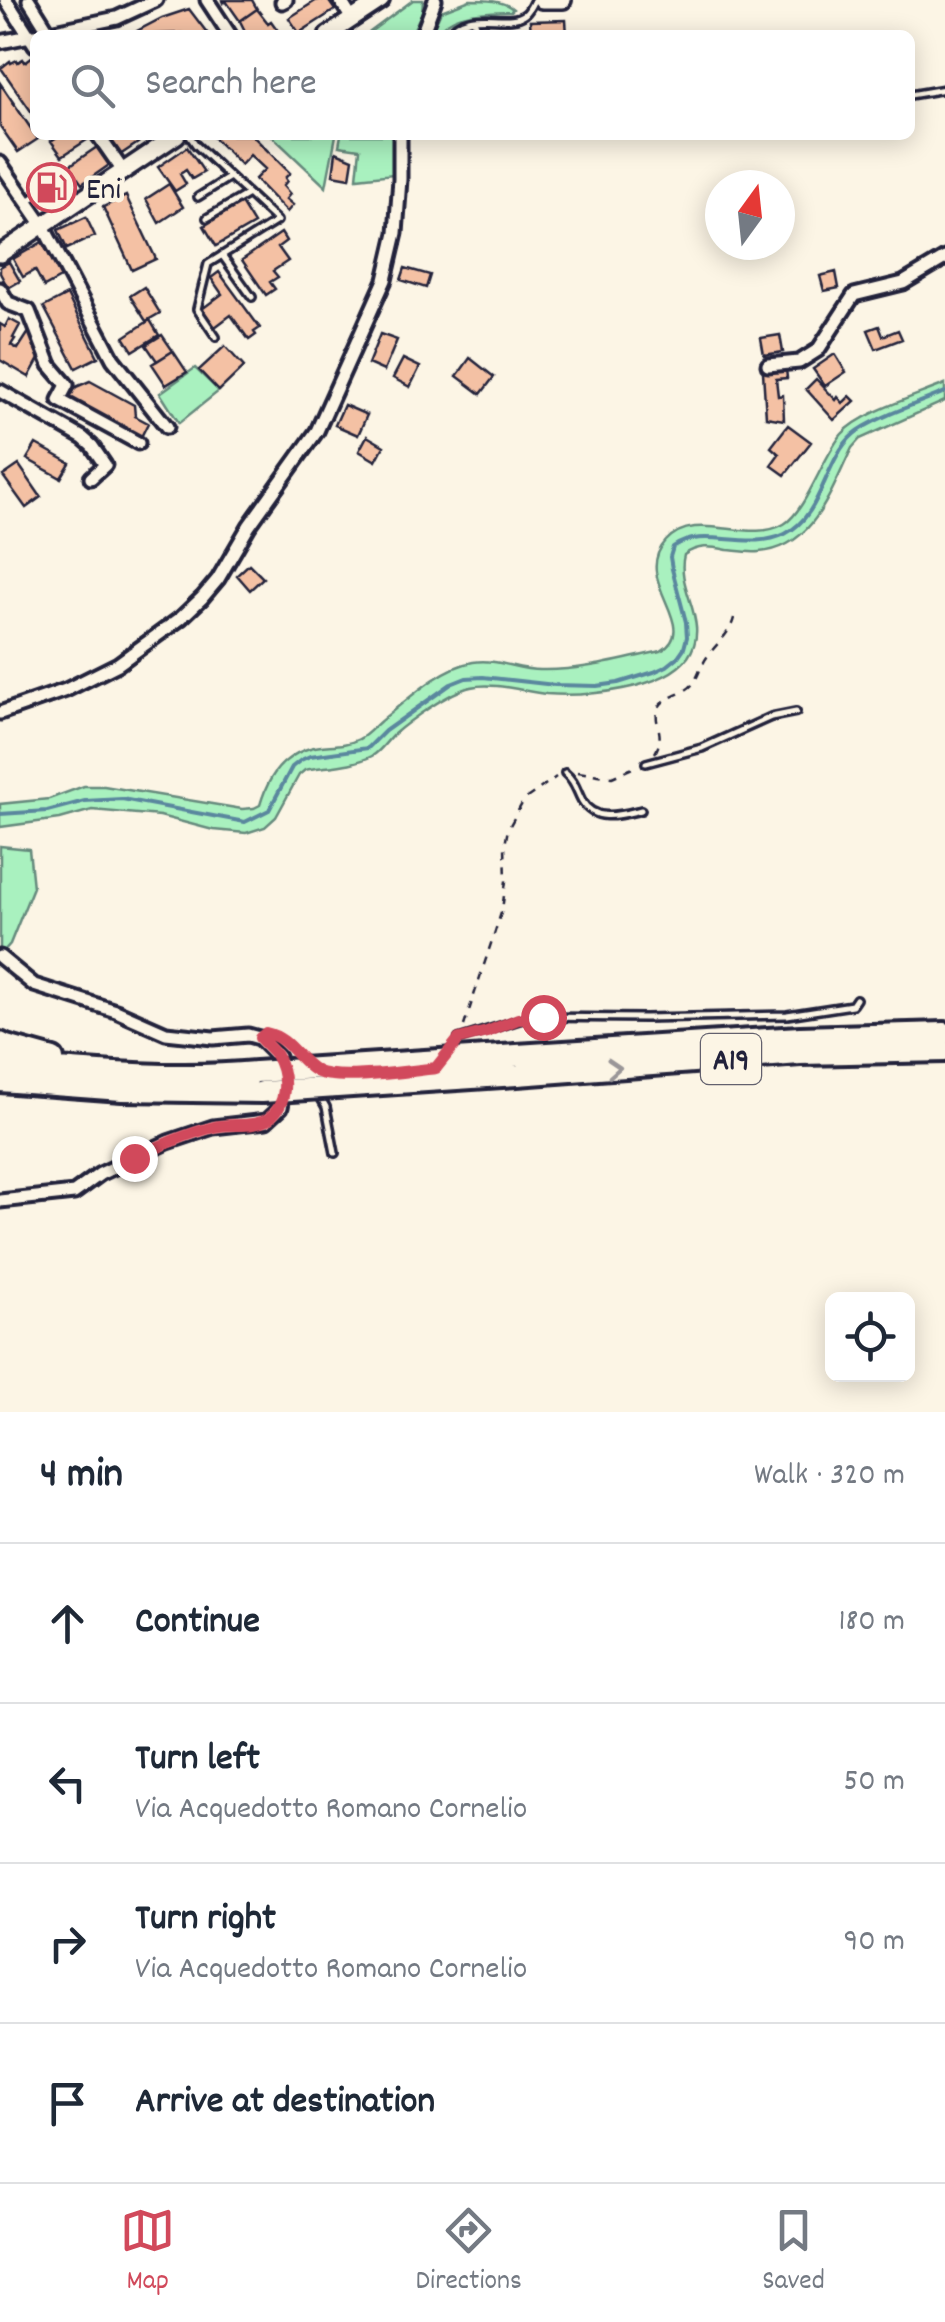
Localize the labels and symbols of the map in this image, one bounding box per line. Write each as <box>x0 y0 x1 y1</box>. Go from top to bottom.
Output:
fuel station icon: Eni <box>25 161 77 213</box>
place label: Eni <box>86 169 121 215</box>
north arrow <box>705 170 795 260</box>
route start <box>521 995 567 1041</box>
road number: A19 <box>701 1034 761 1084</box>
one-way arrow <box>606 1057 622 1079</box>
route end <box>112 1136 158 1182</box>

